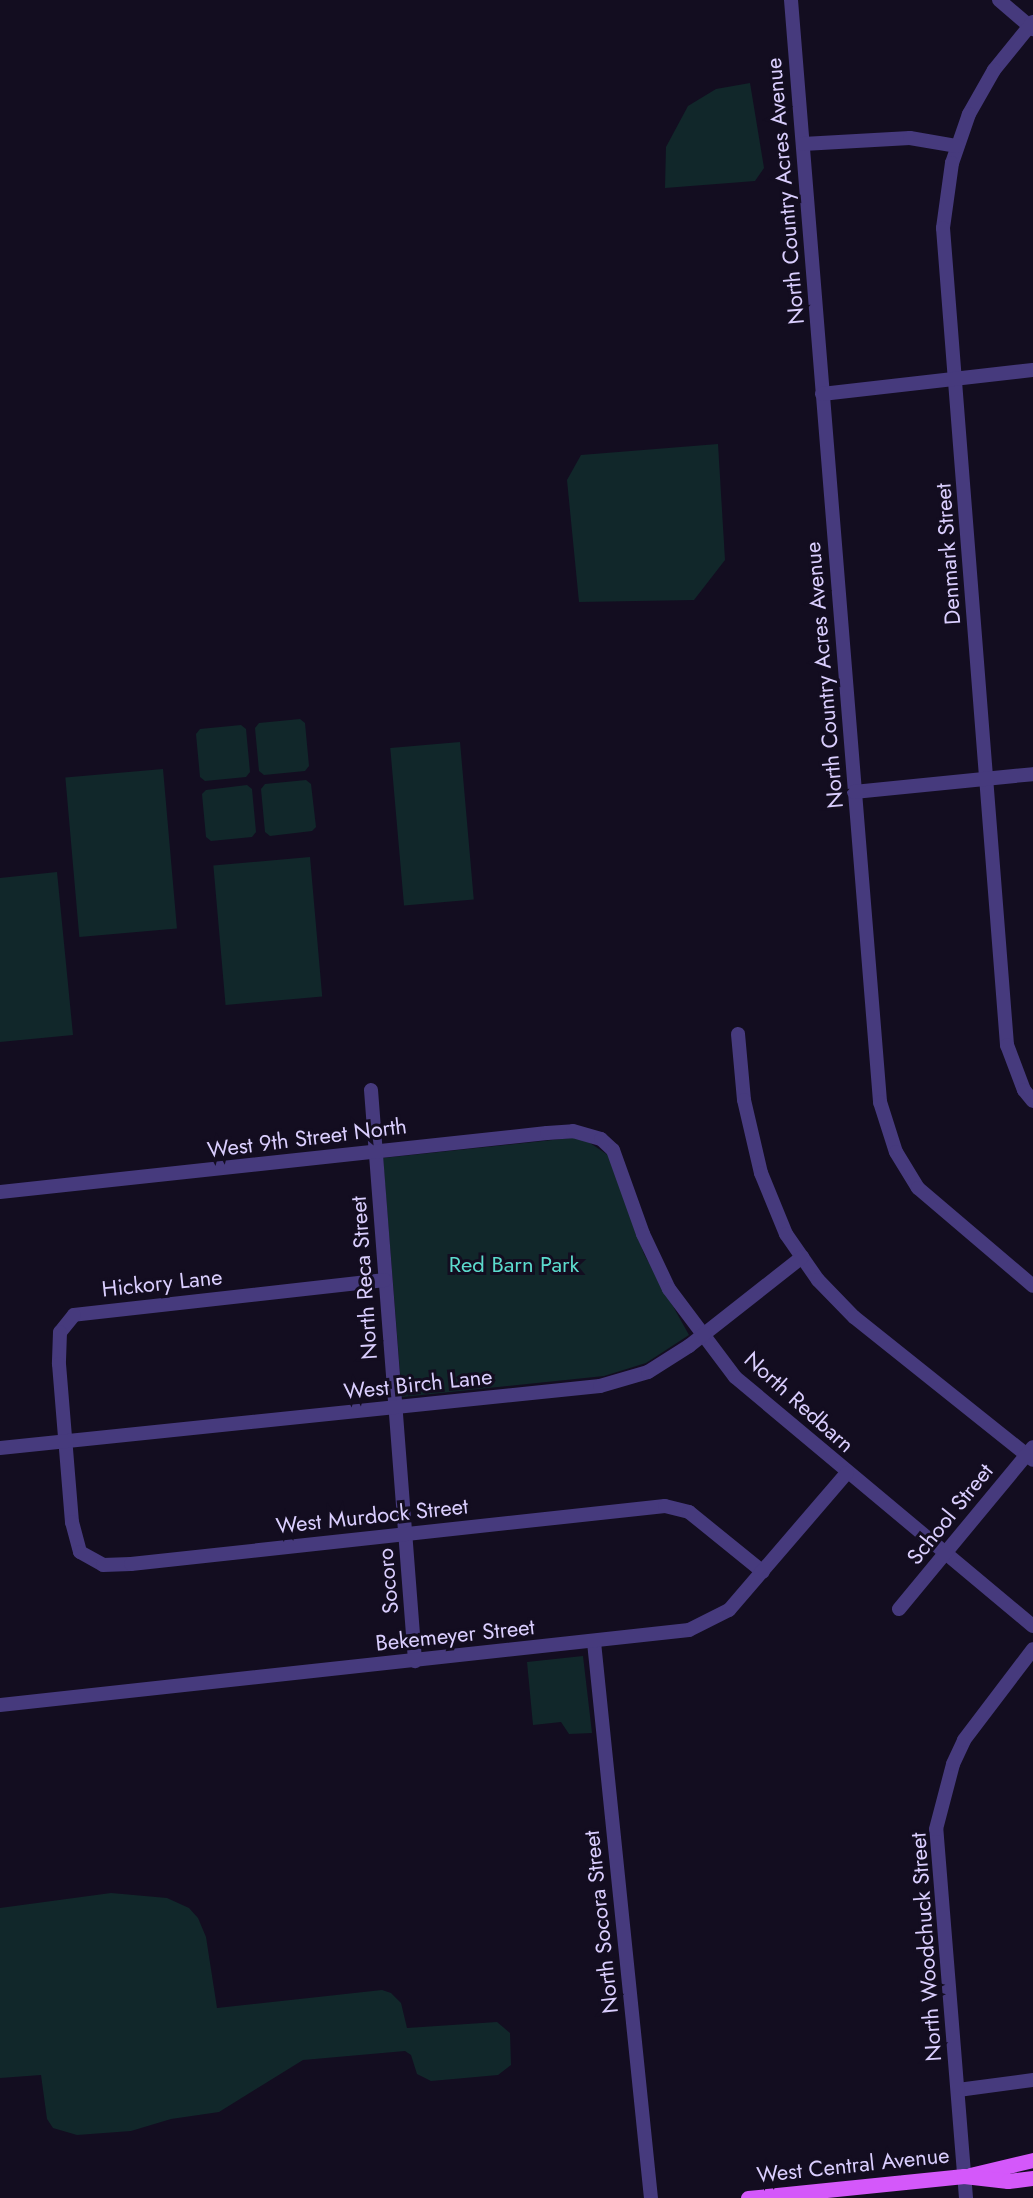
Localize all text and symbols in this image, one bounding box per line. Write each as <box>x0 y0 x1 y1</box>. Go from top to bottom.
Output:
street label: North Country Acres Avenue <box>760 57 810 325</box>
street label: Denmark Street <box>930 482 966 626</box>
street label: North Country Acres Avenue <box>799 541 849 809</box>
street label: West 9th Street North <box>206 1113 408 1163</box>
street label: North Reca Street <box>345 1195 383 1361</box>
park label: Red Barn Park <box>449 1252 579 1278</box>
street label: Hickory Lane <box>100 1264 224 1302</box>
street label: North Redbarn <box>739 1346 859 1458</box>
street label: West Birch Lane <box>342 1363 494 1405</box>
street label: School Street <box>901 1458 999 1570</box>
street label: West Murdock Street <box>275 1493 469 1539</box>
street label: Socoro <box>372 1547 404 1615</box>
street label: Bekemeyer Street <box>374 1614 536 1656</box>
street label: North Socora Street <box>578 1829 624 2015</box>
street label: North Woodchuck Street <box>905 1832 947 2062</box>
street label: West Central Avenue <box>755 2142 951 2188</box>

